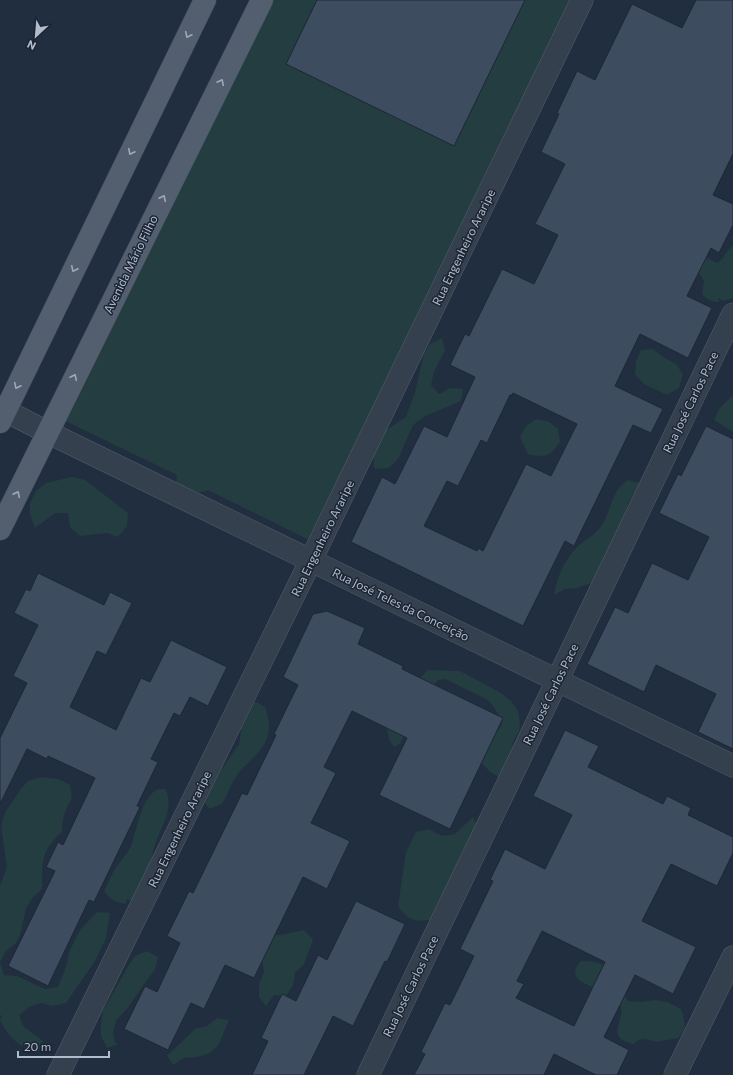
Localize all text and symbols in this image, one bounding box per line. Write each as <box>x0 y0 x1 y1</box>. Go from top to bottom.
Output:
north arrow <box>16 16 56 56</box>
one-way arrow <box>185 31 193 38</box>
text: N <box>25 38 38 53</box>
one-way arrow <box>216 79 224 86</box>
one-way arrow <box>128 148 136 155</box>
street label: Rua Engenheiro Araripe <box>429 187 497 307</box>
one-way arrow <box>158 195 166 203</box>
street label: Avenida Mário Filho <box>100 213 160 315</box>
one-way arrow <box>71 265 79 272</box>
street label: Rua José Carlos Pace <box>659 349 722 455</box>
one-way arrow <box>69 374 77 382</box>
one-way arrow <box>15 382 22 389</box>
street label: Rua Engenheiro Araripe <box>288 478 356 598</box>
one-way arrow <box>12 491 20 498</box>
street label: Rua José Teles da Conceição <box>330 565 472 644</box>
street label: Rua José Carlos Pace <box>519 641 582 747</box>
street label: Rua Engenheiro Araripe <box>145 769 213 889</box>
street label: Rua José Carlos Pace <box>379 933 442 1039</box>
scale bar <box>18 1033 109 1059</box>
text: 20 m <box>24 1039 51 1053</box>

